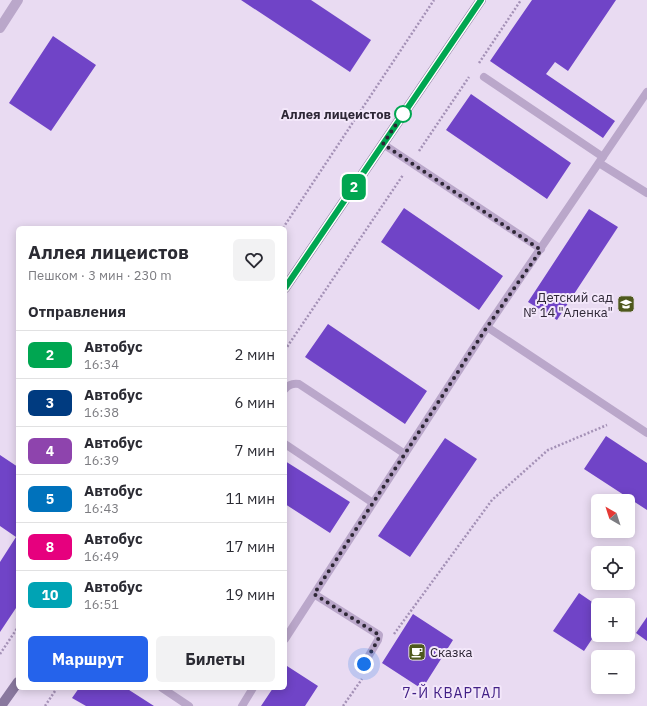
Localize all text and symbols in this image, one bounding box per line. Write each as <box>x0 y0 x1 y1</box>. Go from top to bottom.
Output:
marker: Аллея лицеистов <box>394 105 412 123</box>
place label: Аллея лицеистов <box>281 106 391 123</box>
line badge: 2 <box>341 174 367 200</box>
text: 2 <box>350 178 358 196</box>
button: heart <box>233 239 275 281</box>
text: Аллея лицеистов <box>28 240 189 264</box>
text: Пешком · 3 мин · 230 m <box>28 267 172 284</box>
place label: Детский сад № 14 "Аленка" <box>523 289 613 321</box>
school or university icon: Детский сад № 14 "Аленка" <box>616 294 636 314</box>
text: Отправления <box>28 302 126 321</box>
text: Автобус <box>84 337 143 356</box>
text: 2 мин <box>234 345 275 364</box>
text: 2 <box>46 346 54 364</box>
text: 16:34 <box>84 356 119 373</box>
text: Автобус <box>84 385 143 404</box>
text: 6 мин <box>234 393 275 412</box>
text: 3 <box>46 394 54 412</box>
text: 16:38 <box>84 404 119 421</box>
text: Автобус <box>84 433 143 452</box>
text: 7 мин <box>234 441 275 460</box>
text: 4 <box>46 442 54 460</box>
text: 16:39 <box>84 452 119 469</box>
text: Автобус <box>84 481 143 500</box>
text: 11 мин <box>225 489 275 508</box>
text: 5 <box>46 490 54 508</box>
north arrow <box>591 494 635 538</box>
map controls <box>591 494 635 694</box>
text: 16:43 <box>84 500 119 517</box>
text: Автобус <box>84 529 143 548</box>
text: 17 мин <box>225 537 275 556</box>
text: 8 <box>46 538 54 556</box>
button: locate <box>591 546 635 590</box>
text: 16:49 <box>84 548 119 565</box>
text: Автобус <box>84 577 143 596</box>
text: 19 мин <box>225 585 275 604</box>
text: 10 <box>42 586 58 604</box>
text: 16:51 <box>84 596 119 613</box>
button: + <box>591 598 635 642</box>
button: Маршрут <box>28 636 148 682</box>
button: Билеты <box>156 636 275 682</box>
cafe icon: Сказка <box>407 642 427 662</box>
place label: Сказка <box>430 644 473 661</box>
button: − <box>591 650 635 694</box>
your location <box>354 654 374 674</box>
district label: 7-Й КВАРТАЛ <box>402 683 502 702</box>

